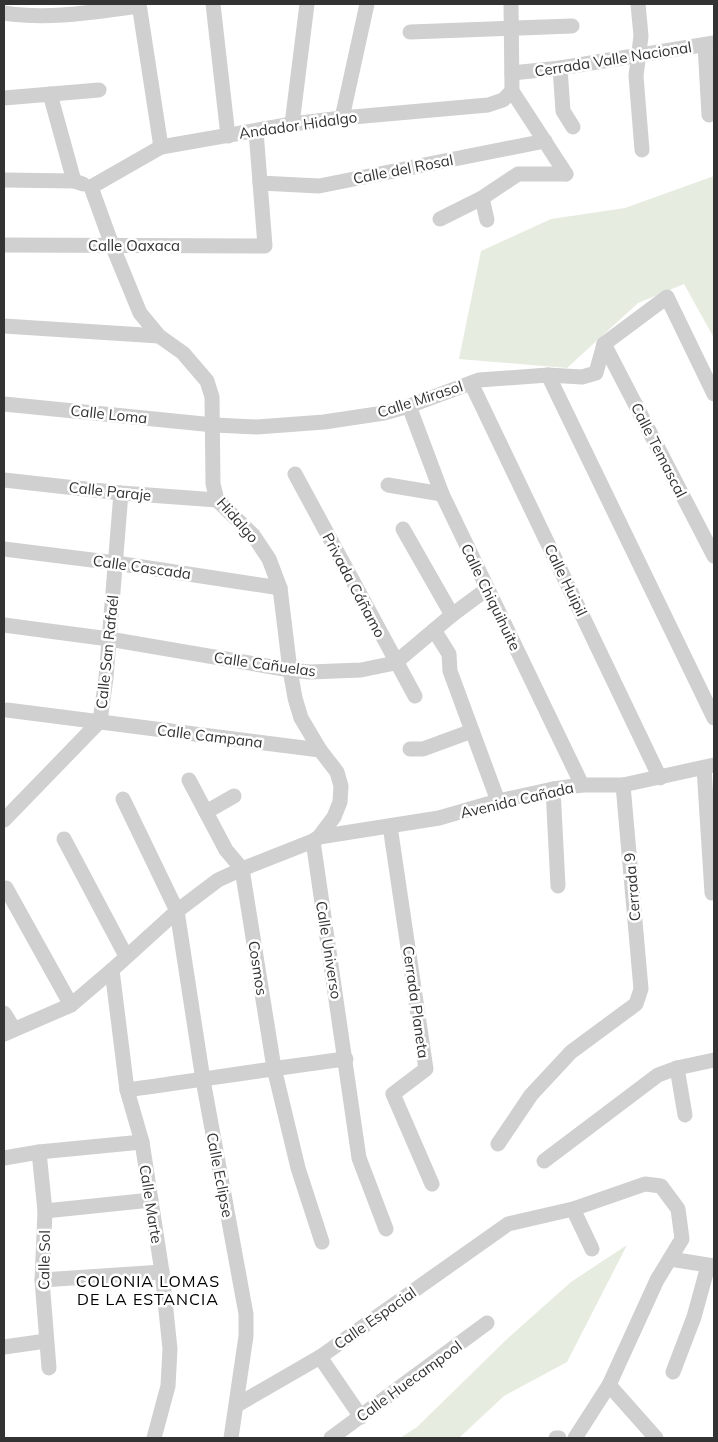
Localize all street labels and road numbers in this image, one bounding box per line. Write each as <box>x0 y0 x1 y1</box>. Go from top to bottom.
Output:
street label: Cerrada Valle Nacional <box>533 37 693 81</box>
street label: Andador Hidalgo <box>238 107 358 143</box>
street label: Calle del Rosal <box>351 150 455 188</box>
street label: Calle Oaxaca <box>88 236 180 255</box>
street label: Calle Mirasol <box>375 376 465 422</box>
street label: Calle Temascal <box>627 399 691 501</box>
street label: Calle Loma <box>70 401 148 427</box>
street label: Calle Paraje <box>68 477 152 505</box>
street label: Hidalgo <box>213 493 263 547</box>
street label: Privada Cáñamo <box>318 529 390 641</box>
street label: Calle Chiquihuite <box>457 541 525 653</box>
street label: Calle Huipil <box>540 541 592 619</box>
street label: Calle Cascada <box>92 551 192 583</box>
street label: Calle San Rafaél <box>92 594 122 710</box>
street label: Calle Cañuelas <box>213 647 317 681</box>
street label: Calle Campana <box>156 720 264 752</box>
street label: Avenida Cañada <box>458 778 576 822</box>
street label: Cerrada 9 <box>620 852 644 922</box>
street label: Calle Universo <box>312 900 346 1000</box>
street label: Cosmos <box>244 939 272 997</box>
street label: Cerrada Planeta <box>399 945 433 1059</box>
street label: Calle Eclipse <box>202 1131 238 1219</box>
street label: Calle Marte <box>135 1163 167 1245</box>
street label: Calle Sol <box>34 1230 54 1290</box>
street label: Calle Espacial <box>330 1283 420 1353</box>
street label: Calle Huecampool <box>353 1336 465 1426</box>

